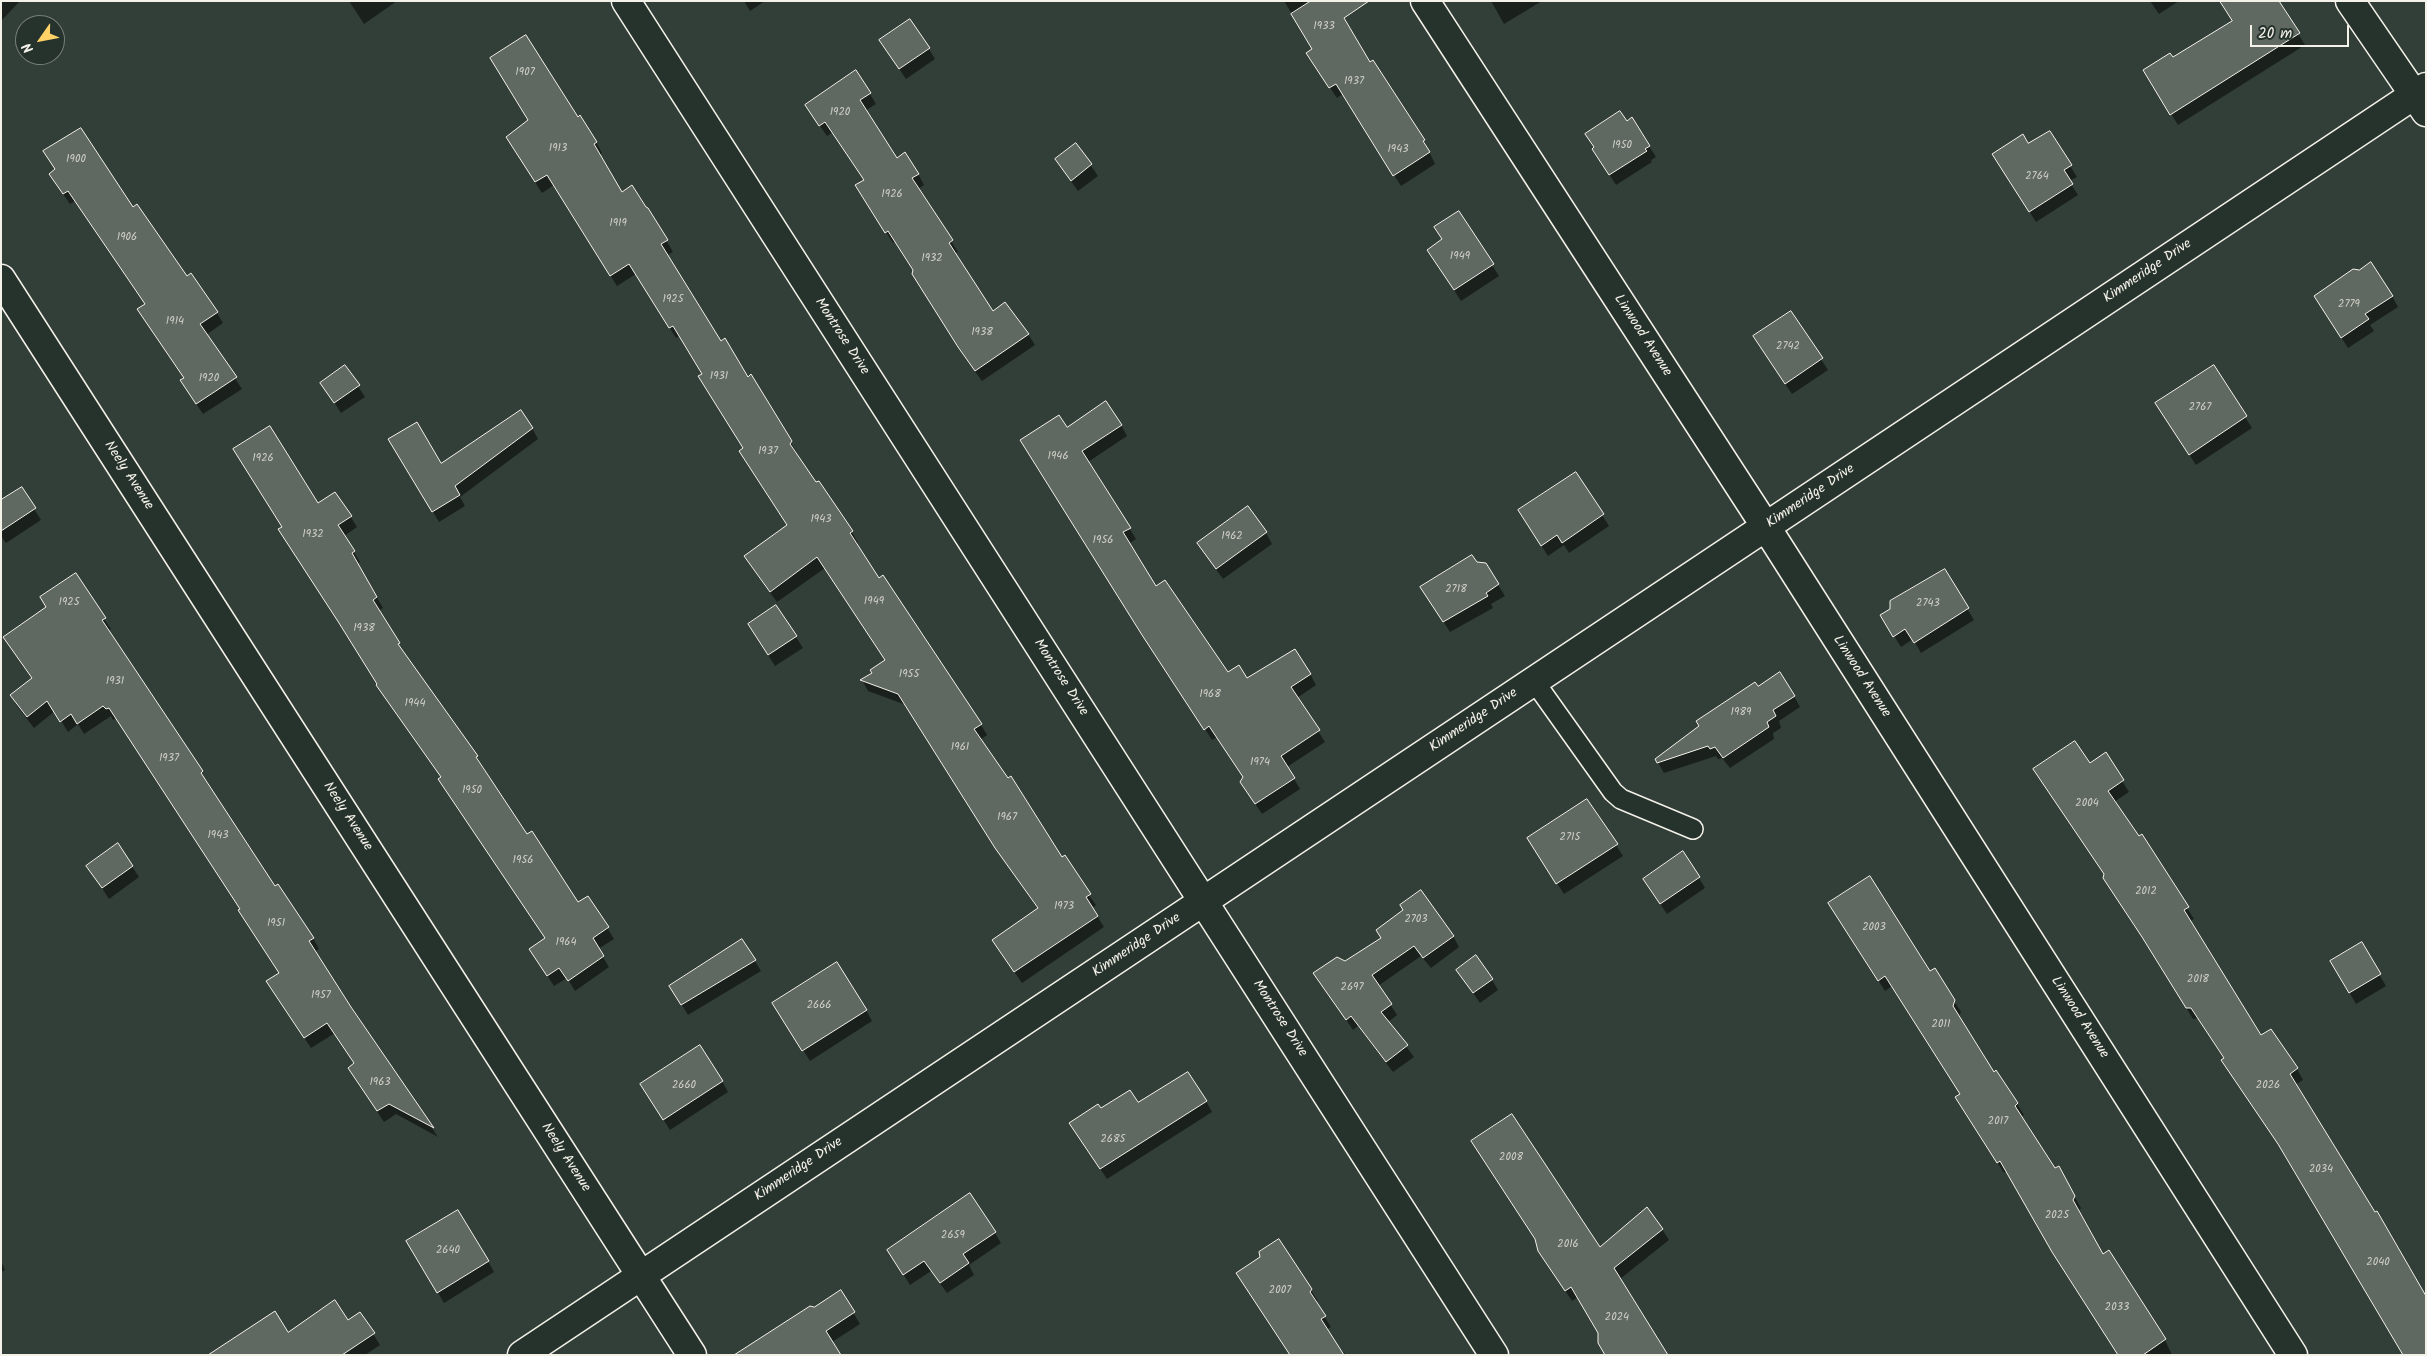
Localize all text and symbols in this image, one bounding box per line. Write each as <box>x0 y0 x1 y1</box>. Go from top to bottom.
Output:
north arrow <box>15 15 65 65</box>
scale bar <box>2252 15 2351 47</box>
house number: 1933 <box>1313 20 1335 34</box>
text: 20 m <box>2258 22 2292 46</box>
text: N <box>17 38 40 57</box>
house number: 1907 <box>515 66 535 80</box>
house number: 1937 <box>1344 75 1364 89</box>
house number: 1920 <box>830 106 850 120</box>
house number: 1950 <box>1612 139 1632 153</box>
house number: 1913 <box>549 142 567 156</box>
house number: 1943 <box>1387 143 1409 157</box>
house number: 1900 <box>66 153 86 167</box>
house number: 2764 <box>2025 170 2049 184</box>
house number: 1926 <box>881 188 903 202</box>
house number: 1919 <box>609 217 627 231</box>
house number: 1906 <box>117 231 137 245</box>
street label: Kimmeridge Drive <box>2101 236 2195 308</box>
house number: 1949 <box>1450 250 1470 264</box>
house number: 1932 <box>921 252 943 266</box>
street label: Linwood Avenue <box>1609 292 1675 380</box>
house number: 1925 <box>662 293 684 307</box>
street label: Montrose Drive <box>810 295 872 379</box>
house number: 2779 <box>2338 298 2360 312</box>
house number: 1914 <box>166 315 184 329</box>
house number: 1938 <box>971 326 993 340</box>
house number: 2742 <box>1776 340 1800 354</box>
house number: 1931 <box>710 370 728 384</box>
house number: 1920 <box>199 372 219 386</box>
house number: 2767 <box>2189 401 2211 415</box>
street label: Neely Avenue <box>99 438 157 514</box>
house number: 1937 <box>758 445 778 459</box>
house number: 1946 <box>1048 450 1068 464</box>
house number: 1926 <box>252 452 274 466</box>
street label: Kimmeridge Drive <box>1764 461 1858 533</box>
house number: 1943 <box>810 513 832 527</box>
house number: 1932 <box>302 528 324 542</box>
house number: 1962 <box>1221 530 1243 544</box>
house number: 1956 <box>1093 534 1113 548</box>
house number: 2718 <box>1445 583 1467 597</box>
house number: 1949 <box>864 595 884 609</box>
house number: 1925 <box>58 596 80 610</box>
house number: 2743 <box>1916 597 1940 611</box>
house number: 1938 <box>353 622 375 636</box>
street label: Linwood Avenue <box>1828 633 1894 721</box>
street label: Montrose Drive <box>1029 636 1091 720</box>
house number: 1955 <box>899 668 919 682</box>
house number: 1931 <box>106 675 124 689</box>
street label: Kimmeridge Drive <box>1427 685 1521 757</box>
house number: 1968 <box>1199 688 1221 702</box>
house number: 1944 <box>405 697 425 711</box>
house number: 1989 <box>1731 706 1751 720</box>
house number: 1961 <box>951 741 969 755</box>
house number: 1937 <box>159 752 179 766</box>
house number: 1974 <box>1250 756 1270 770</box>
street label: Neely Avenue <box>318 779 376 855</box>
house number: 1950 <box>462 784 482 798</box>
house number: 2004 <box>2075 797 2099 811</box>
house number: 1967 <box>997 811 1017 825</box>
house number: 1943 <box>207 829 229 843</box>
house number: 2715 <box>1560 831 1580 845</box>
house number: 1956 <box>513 854 533 868</box>
house number: 2012 <box>2135 885 2157 899</box>
house number: 1973 <box>1054 900 1074 914</box>
street label: Kimmeridge Drive <box>1090 910 1184 982</box>
house number: 2703 <box>1404 913 1428 927</box>
house number: 1951 <box>267 917 285 931</box>
house number: 2003 <box>1862 921 1886 935</box>
house number: 1964 <box>556 936 576 950</box>
house number: 2018 <box>2187 973 2209 987</box>
street label: Linwood Avenue <box>2046 974 2112 1062</box>
street label: Montrose Drive <box>1248 977 1310 1061</box>
house number: 2697 <box>1341 981 1363 995</box>
house number: 1957 <box>311 989 331 1003</box>
house number: 2666 <box>807 999 831 1013</box>
house number: 2011 <box>1932 1018 1950 1032</box>
house number: 1963 <box>369 1076 391 1090</box>
house number: 2660 <box>672 1079 696 1093</box>
house number: 2026 <box>2256 1079 2280 1093</box>
house number: 2017 <box>1988 1115 2008 1129</box>
street label: Neely Avenue <box>536 1120 594 1196</box>
house number: 2685 <box>1100 1133 1126 1147</box>
street label: Kimmeridge Drive <box>752 1134 846 1206</box>
house number: 2008 <box>1499 1151 1523 1165</box>
house number: 2034 <box>2309 1163 2333 1177</box>
house number: 2025 <box>2045 1209 2069 1223</box>
house number: 2659 <box>941 1229 965 1243</box>
house number: 2016 <box>1557 1238 1579 1252</box>
house number: 2640 <box>436 1244 460 1258</box>
house number: 2040 <box>2366 1256 2390 1270</box>
house number: 2007 <box>1269 1284 1291 1298</box>
house number: 2033 <box>2105 1301 2129 1315</box>
house number: 2024 <box>1605 1311 1629 1325</box>

